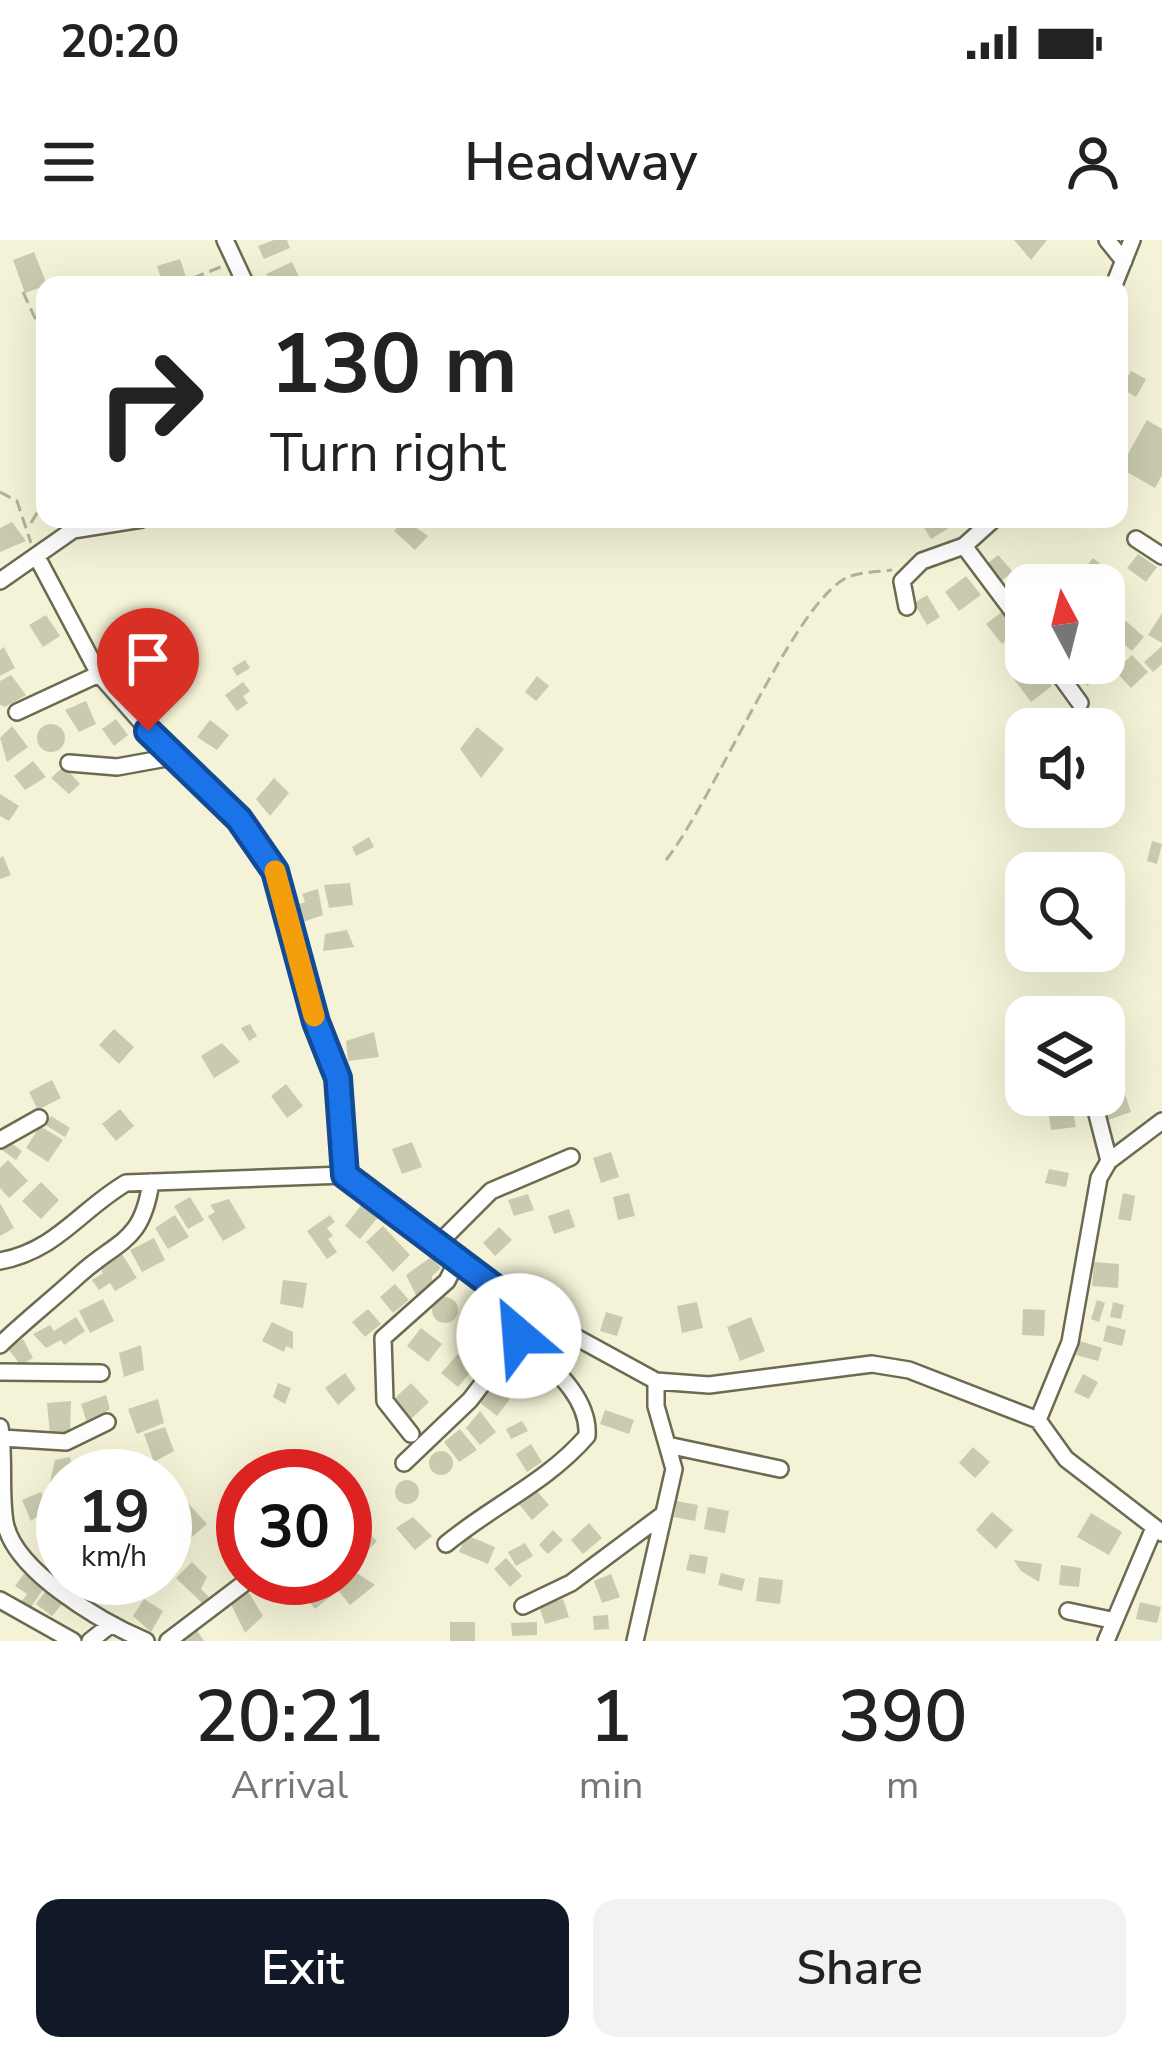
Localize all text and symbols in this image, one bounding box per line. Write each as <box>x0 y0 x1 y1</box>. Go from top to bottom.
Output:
text: 20:20 <box>60 12 179 73</box>
text: Headway <box>464 125 698 199</box>
icon: menu <box>36 129 102 195</box>
icon: person <box>1060 129 1126 195</box>
text: 130 m <box>270 307 518 422</box>
icon: right <box>72 324 228 480</box>
text: Turn right <box>270 416 506 490</box>
north arrow <box>1005 564 1125 684</box>
map controls <box>1005 564 1125 1116</box>
pin <box>97 608 199 731</box>
icon: arrive <box>115 626 181 692</box>
button: sound <box>1005 708 1125 828</box>
button: search <box>1005 852 1125 972</box>
button: layers <box>1005 996 1125 1116</box>
position arrow <box>456 1273 582 1399</box>
speed limit sign: 30 <box>216 1449 372 1605</box>
text: 19 <box>78 1471 150 1553</box>
text: km/h <box>81 1536 147 1577</box>
text: 20:21 <box>194 1668 384 1766</box>
text: 1 <box>590 1668 633 1766</box>
text: 390 <box>838 1668 967 1766</box>
text: Arrival <box>231 1759 348 1812</box>
text: min <box>579 1759 643 1812</box>
text: m <box>886 1759 919 1812</box>
button: Exit <box>36 1899 569 2037</box>
button: Share <box>593 1899 1126 2037</box>

